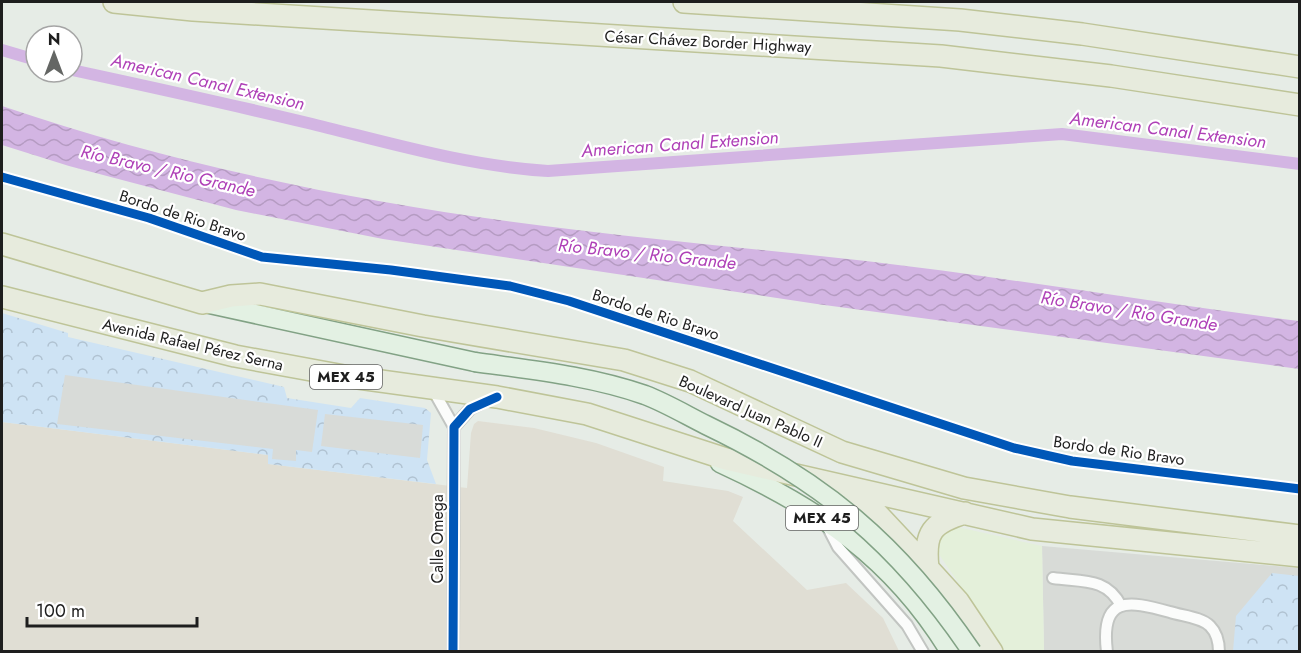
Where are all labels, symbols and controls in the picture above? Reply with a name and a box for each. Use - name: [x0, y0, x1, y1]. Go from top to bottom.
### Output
- north arrow: [24, 24, 84, 84]
- street label: César Chávez Border Highway: [604, 25, 813, 58]
- text: N: [48, 28, 60, 51]
- water label: American Canal Extension: [108, 47, 307, 117]
- water label: American Canal Extension: [1067, 105, 1268, 155]
- water label: American Canal Extension: [580, 124, 779, 164]
- water label: Río Bravo / Rio Grande: [78, 138, 258, 204]
- street label: Bordo de Rio Bravo: [116, 184, 250, 247]
- water label: Río Bravo / Rio Grande: [557, 232, 737, 276]
- street label: Bordo de Rio Bravo: [589, 283, 723, 346]
- water label: Río Bravo / Rio Grande: [1039, 284, 1219, 338]
- street label: Avenida Rafael Pérez Serna: [100, 312, 286, 377]
- road number: MEX 45: [310, 365, 382, 389]
- street label: Boulevard Juan Pablo II: [675, 369, 826, 454]
- street label: Bordo de Rio Bravo: [1052, 430, 1186, 471]
- street label: Calle Omega: [426, 494, 449, 584]
- road number: MEX 45: [786, 506, 858, 530]
- scale bar: [27, 590, 196, 628]
- text: 100 m: [36, 598, 85, 624]

